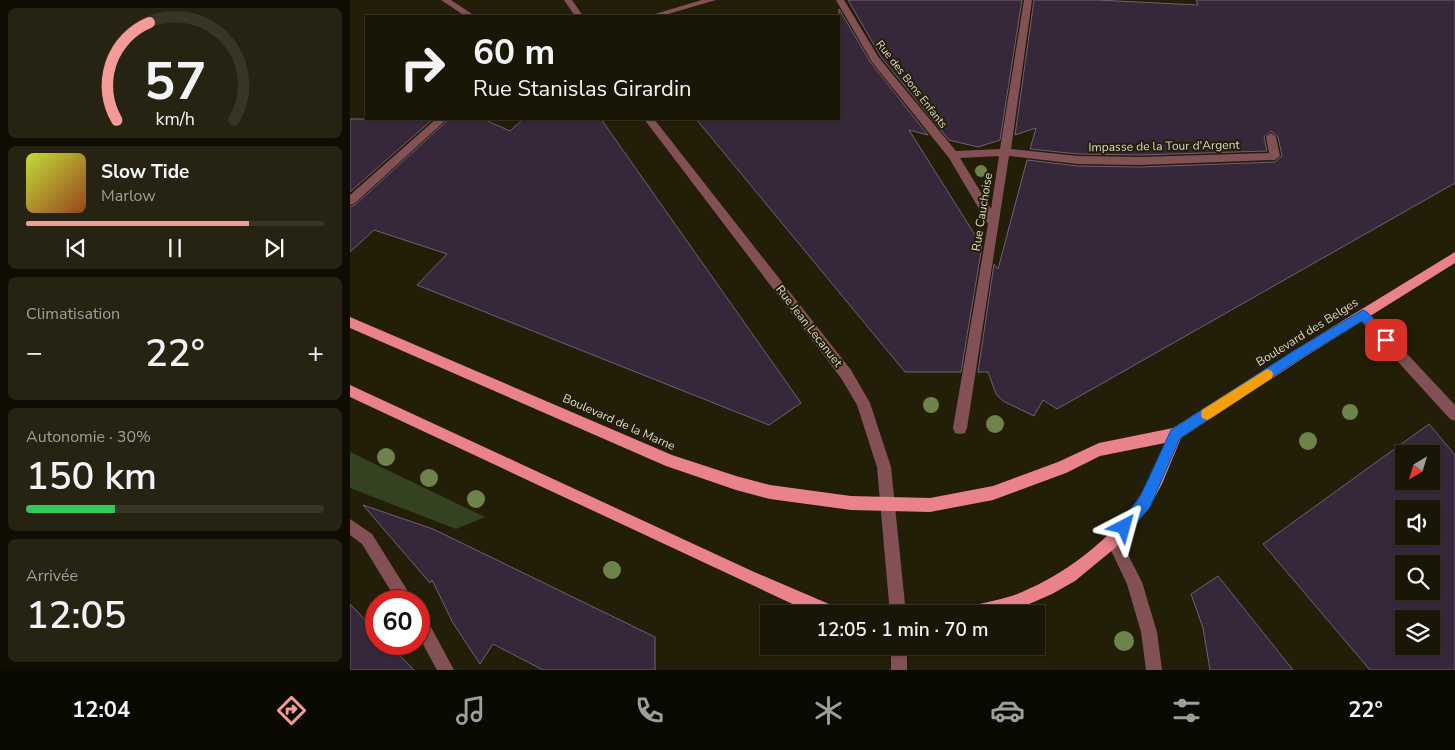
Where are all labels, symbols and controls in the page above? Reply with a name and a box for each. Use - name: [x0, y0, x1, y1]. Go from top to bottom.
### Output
- text: 60 m: [473, 29, 555, 76]
- icon: right: [390, 35, 455, 100]
- street label: Rue des Bons Enfants: [872, 37, 951, 131]
- text: 57: [144, 46, 206, 117]
- text: Rue Stanislas Girardin: [473, 74, 692, 104]
- text: km/h: [155, 107, 195, 131]
- street label: Impasse de la Tour d'Argent: [1088, 137, 1241, 155]
- text: Slow Tide: [101, 159, 189, 185]
- street label: Rue Cauchoise: [968, 172, 996, 252]
- text: Marlow: [101, 185, 156, 207]
- icon: previous: [62, 234, 90, 262]
- icon: pause: [161, 234, 189, 262]
- icon: next: [260, 234, 288, 262]
- street label: Rue Jean Lecanuet: [772, 282, 846, 371]
- street label: Boulevard des Belges: [1253, 294, 1361, 370]
- text: Climatisation: [26, 303, 120, 325]
- pin: [1365, 319, 1407, 361]
- icon: arrive: [1372, 326, 1400, 354]
- text: 22°: [145, 328, 205, 379]
- text: −: [26, 334, 43, 372]
- text: +: [307, 334, 324, 372]
- street label: Boulevard de la Marne: [560, 390, 678, 454]
- text: Autonomie · 30%: [26, 426, 151, 448]
- north arrow: [1395, 445, 1440, 490]
- map controls: [1395, 445, 1440, 655]
- text: 150 km: [26, 451, 157, 502]
- position arrow: [1097, 500, 1149, 552]
- button: sound: [1395, 500, 1440, 545]
- button: search: [1395, 555, 1440, 600]
- text: Arrivée: [26, 565, 78, 587]
- text: 12:05: [26, 590, 126, 641]
- speed limit sign: 60: [365, 590, 430, 655]
- button: layers: [1395, 610, 1440, 655]
- text: 12:05 · 1 min · 70 m: [817, 617, 988, 643]
- icon: directions: [274, 693, 309, 728]
- icon: music: [453, 693, 488, 728]
- icon: phone: [632, 693, 667, 728]
- icon: climate: [811, 693, 846, 728]
- icon: car: [990, 693, 1025, 728]
- icon: filters: [1169, 693, 1204, 728]
- text: 12:04: [72, 695, 130, 725]
- text: 22°: [1348, 695, 1383, 725]

